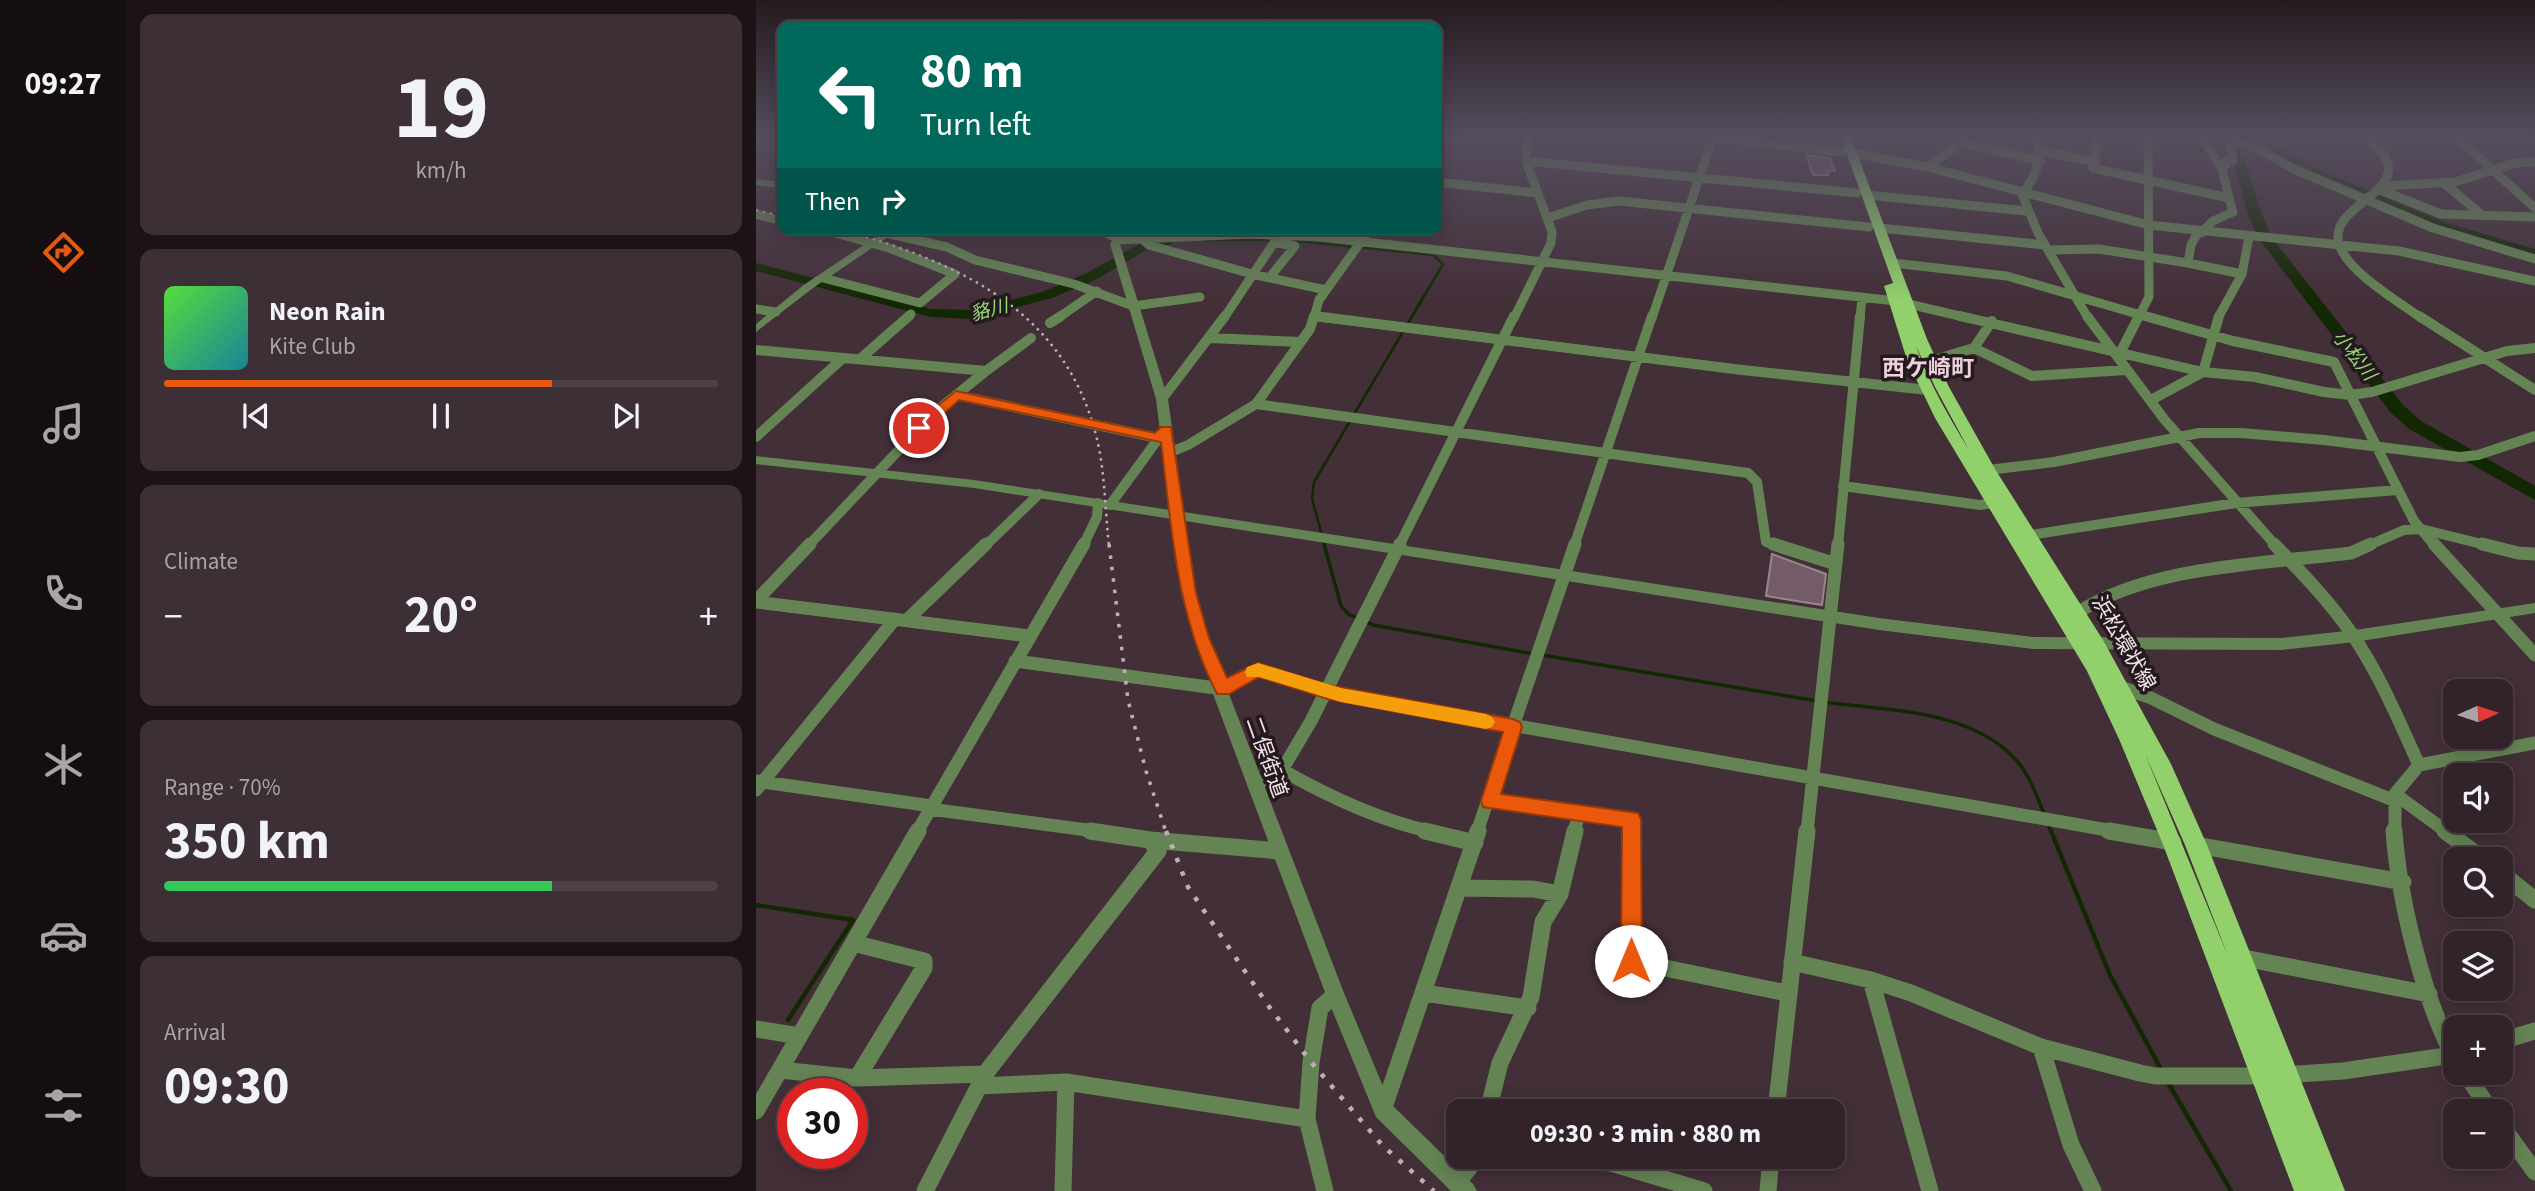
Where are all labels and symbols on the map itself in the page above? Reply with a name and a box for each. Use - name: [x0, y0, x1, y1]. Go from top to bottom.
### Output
- water label: 貉川: [968, 292, 1013, 328]
- water label: 小松川: [2326, 325, 2383, 388]
- district label: 西ケ崎町: [1882, 352, 1974, 385]
- pin: [889, 398, 949, 458]
- street label: 浜松環状線: [2085, 590, 2163, 696]
- north arrow: [2443, 679, 2513, 749]
- street label: 二俣街道: [1239, 712, 1295, 802]
- position arrow: [1594, 924, 1668, 998]
- speed limit sign: 30: [777, 1078, 868, 1169]

